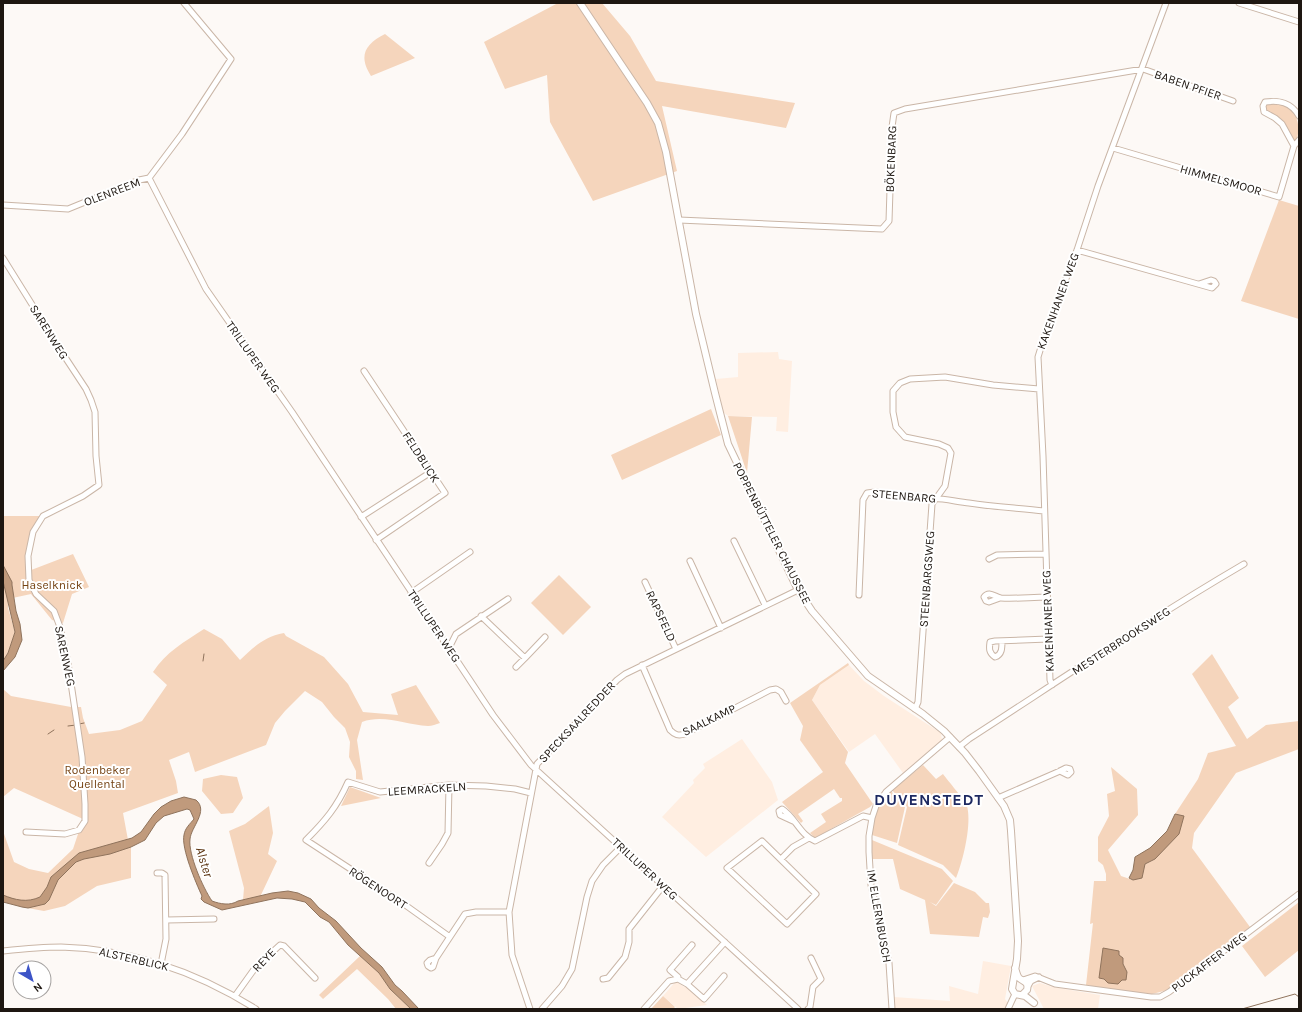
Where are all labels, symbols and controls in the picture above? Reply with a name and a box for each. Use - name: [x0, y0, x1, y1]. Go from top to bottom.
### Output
- street label: BABEN PFIER: [1153, 67, 1223, 103]
- street label: BÖKENBARG: [883, 125, 899, 193]
- street label: HIMMELSMOOR: [1179, 162, 1263, 198]
- street label: OLENREEM: [82, 175, 142, 209]
- street label: KAKENHANER WEG: [1034, 251, 1082, 351]
- street label: SARENWEG: [27, 302, 71, 362]
- street label: TRILLUPER WEG: [223, 318, 283, 396]
- street label: FELDBLICK: [399, 429, 443, 486]
- street label: POPPENBÜTTELER CHAUSSEE: [730, 460, 814, 606]
- street label: STEENBARG: [871, 486, 937, 506]
- street label: STEENBARGSWEG: [917, 530, 937, 628]
- street label: KAKENHANER WEG: [1039, 570, 1057, 672]
- park label: Haselknick: [22, 578, 83, 592]
- street label: TRILLUPER WEG: [405, 587, 463, 665]
- street label: RAPSFELD: [643, 588, 679, 644]
- street label: MESTERBROOKSWEG: [1069, 604, 1173, 678]
- street label: SARENWEG: [52, 624, 78, 688]
- street label: SPECKSAALREDDER: [536, 678, 618, 766]
- street label: SAALKAMP: [680, 701, 738, 739]
- park label: Rodenbeker Quellental: [65, 763, 130, 791]
- street label: LEEMRACKELN: [387, 779, 467, 799]
- district label: DUVENSTEDT: [874, 790, 984, 809]
- street label: TRILLUPER WEG: [609, 835, 681, 903]
- water label: Alster: [193, 845, 216, 880]
- street label: RÖGENOORT: [346, 864, 410, 912]
- street label: IM ELLERNBUSCH: [864, 868, 894, 964]
- street label: PUCKAFFER WEG: [1169, 929, 1249, 995]
- street label: ALSTERBLICK: [98, 944, 171, 974]
- street label: REYE: [249, 945, 279, 975]
- north arrow: [12, 960, 52, 1000]
- text: N: [31, 980, 45, 995]

